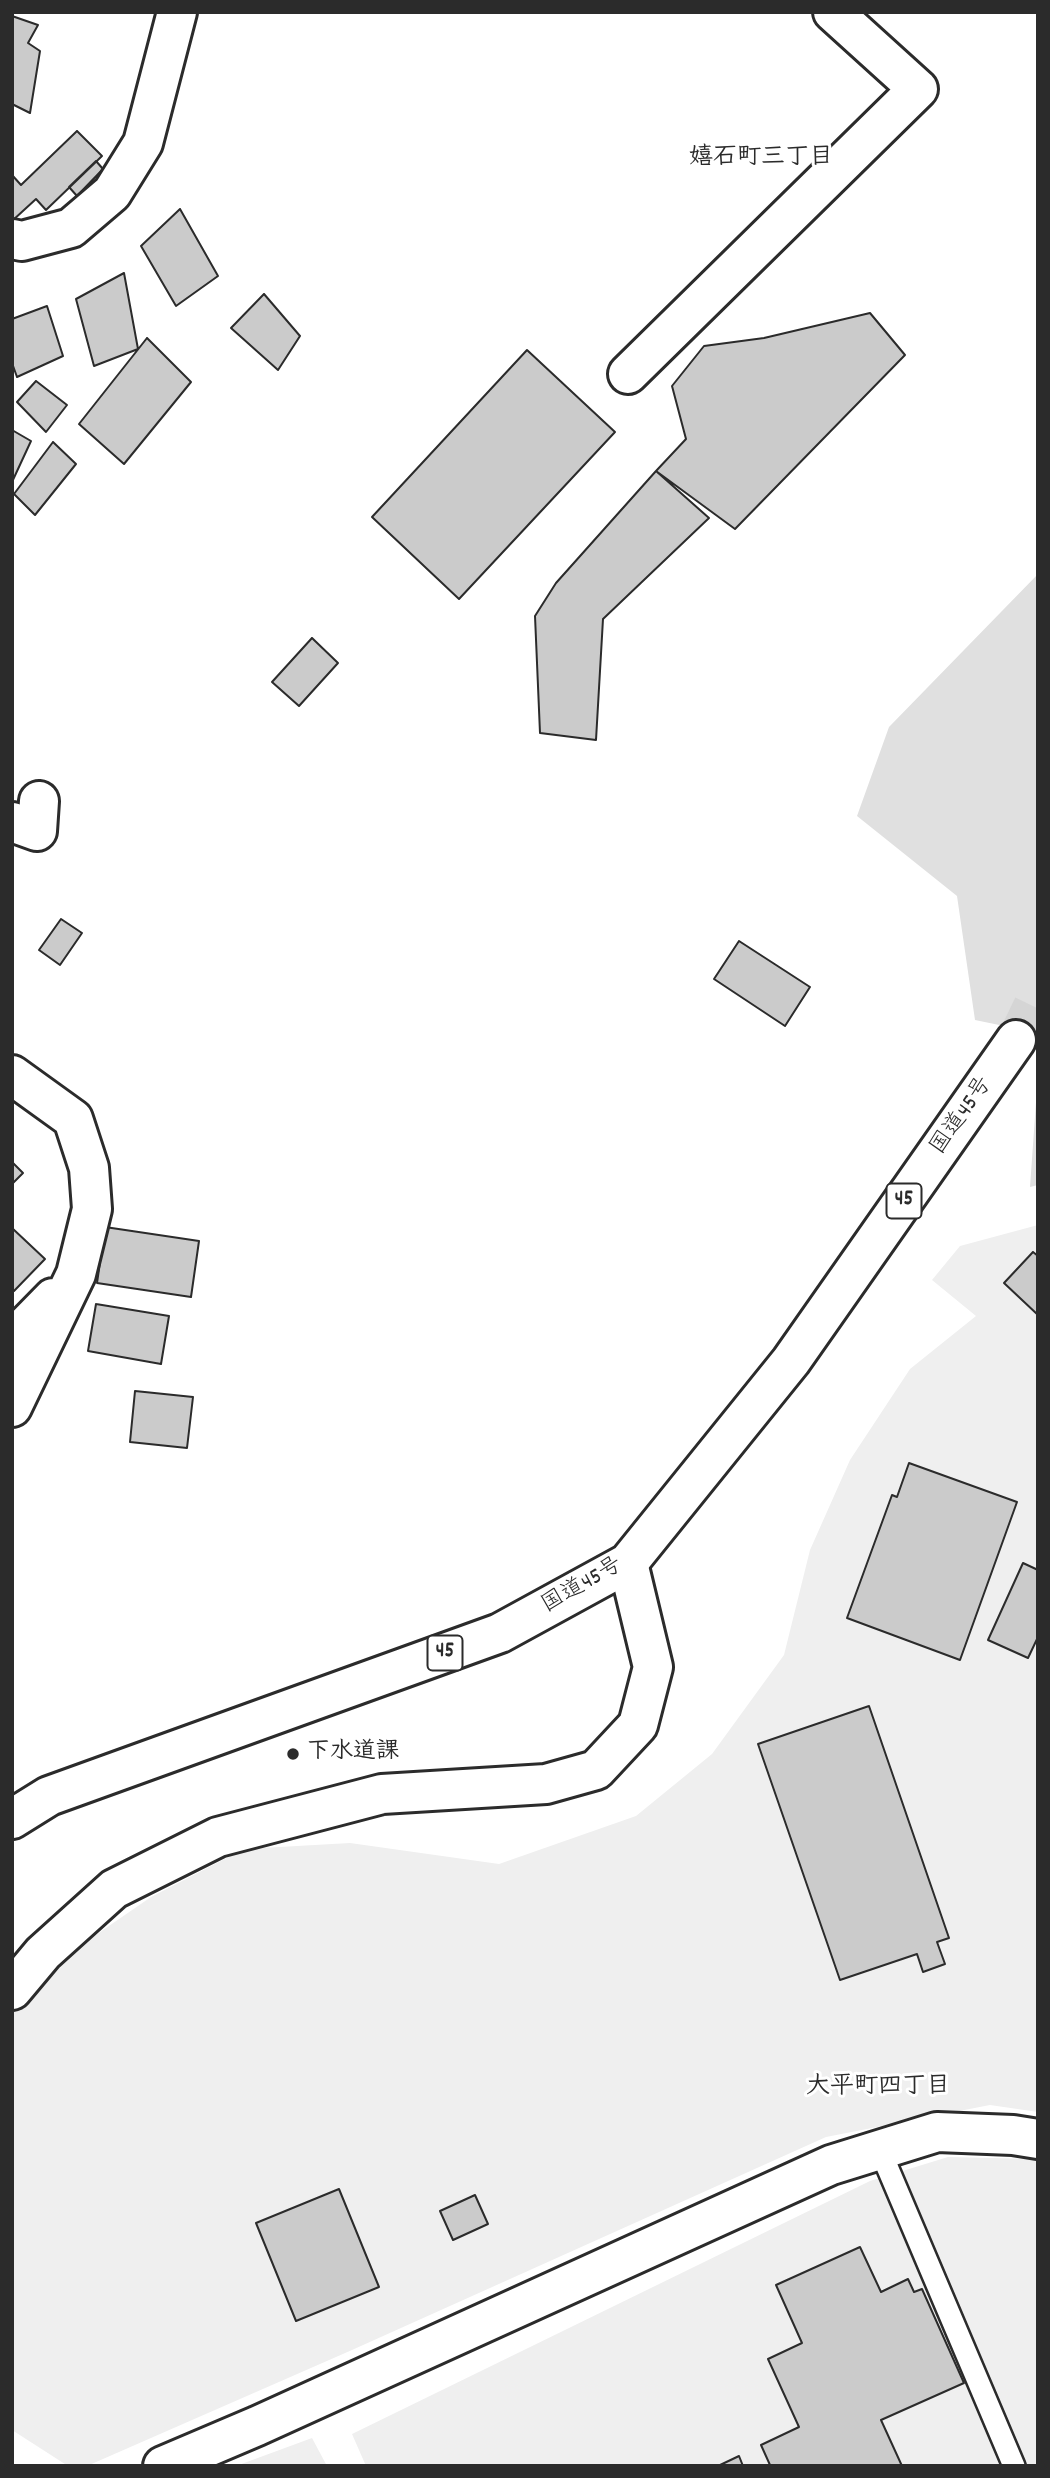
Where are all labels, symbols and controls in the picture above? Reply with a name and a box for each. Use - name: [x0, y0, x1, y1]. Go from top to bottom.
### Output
- district label: 嬉石町三丁目: [689, 146, 833, 174]
- street label: 国道45号: [926, 1073, 1000, 1161]
- road number: 45: [886, 1184, 922, 1218]
- street label: 国道45号: [537, 1553, 629, 1621]
- road number: 45: [428, 1636, 462, 1670]
- place label: 下水道課: [307, 1740, 399, 1768]
- marker: 下水道課: [285, 1746, 301, 1762]
- district label: 大平町四丁目: [806, 2075, 950, 2103]

